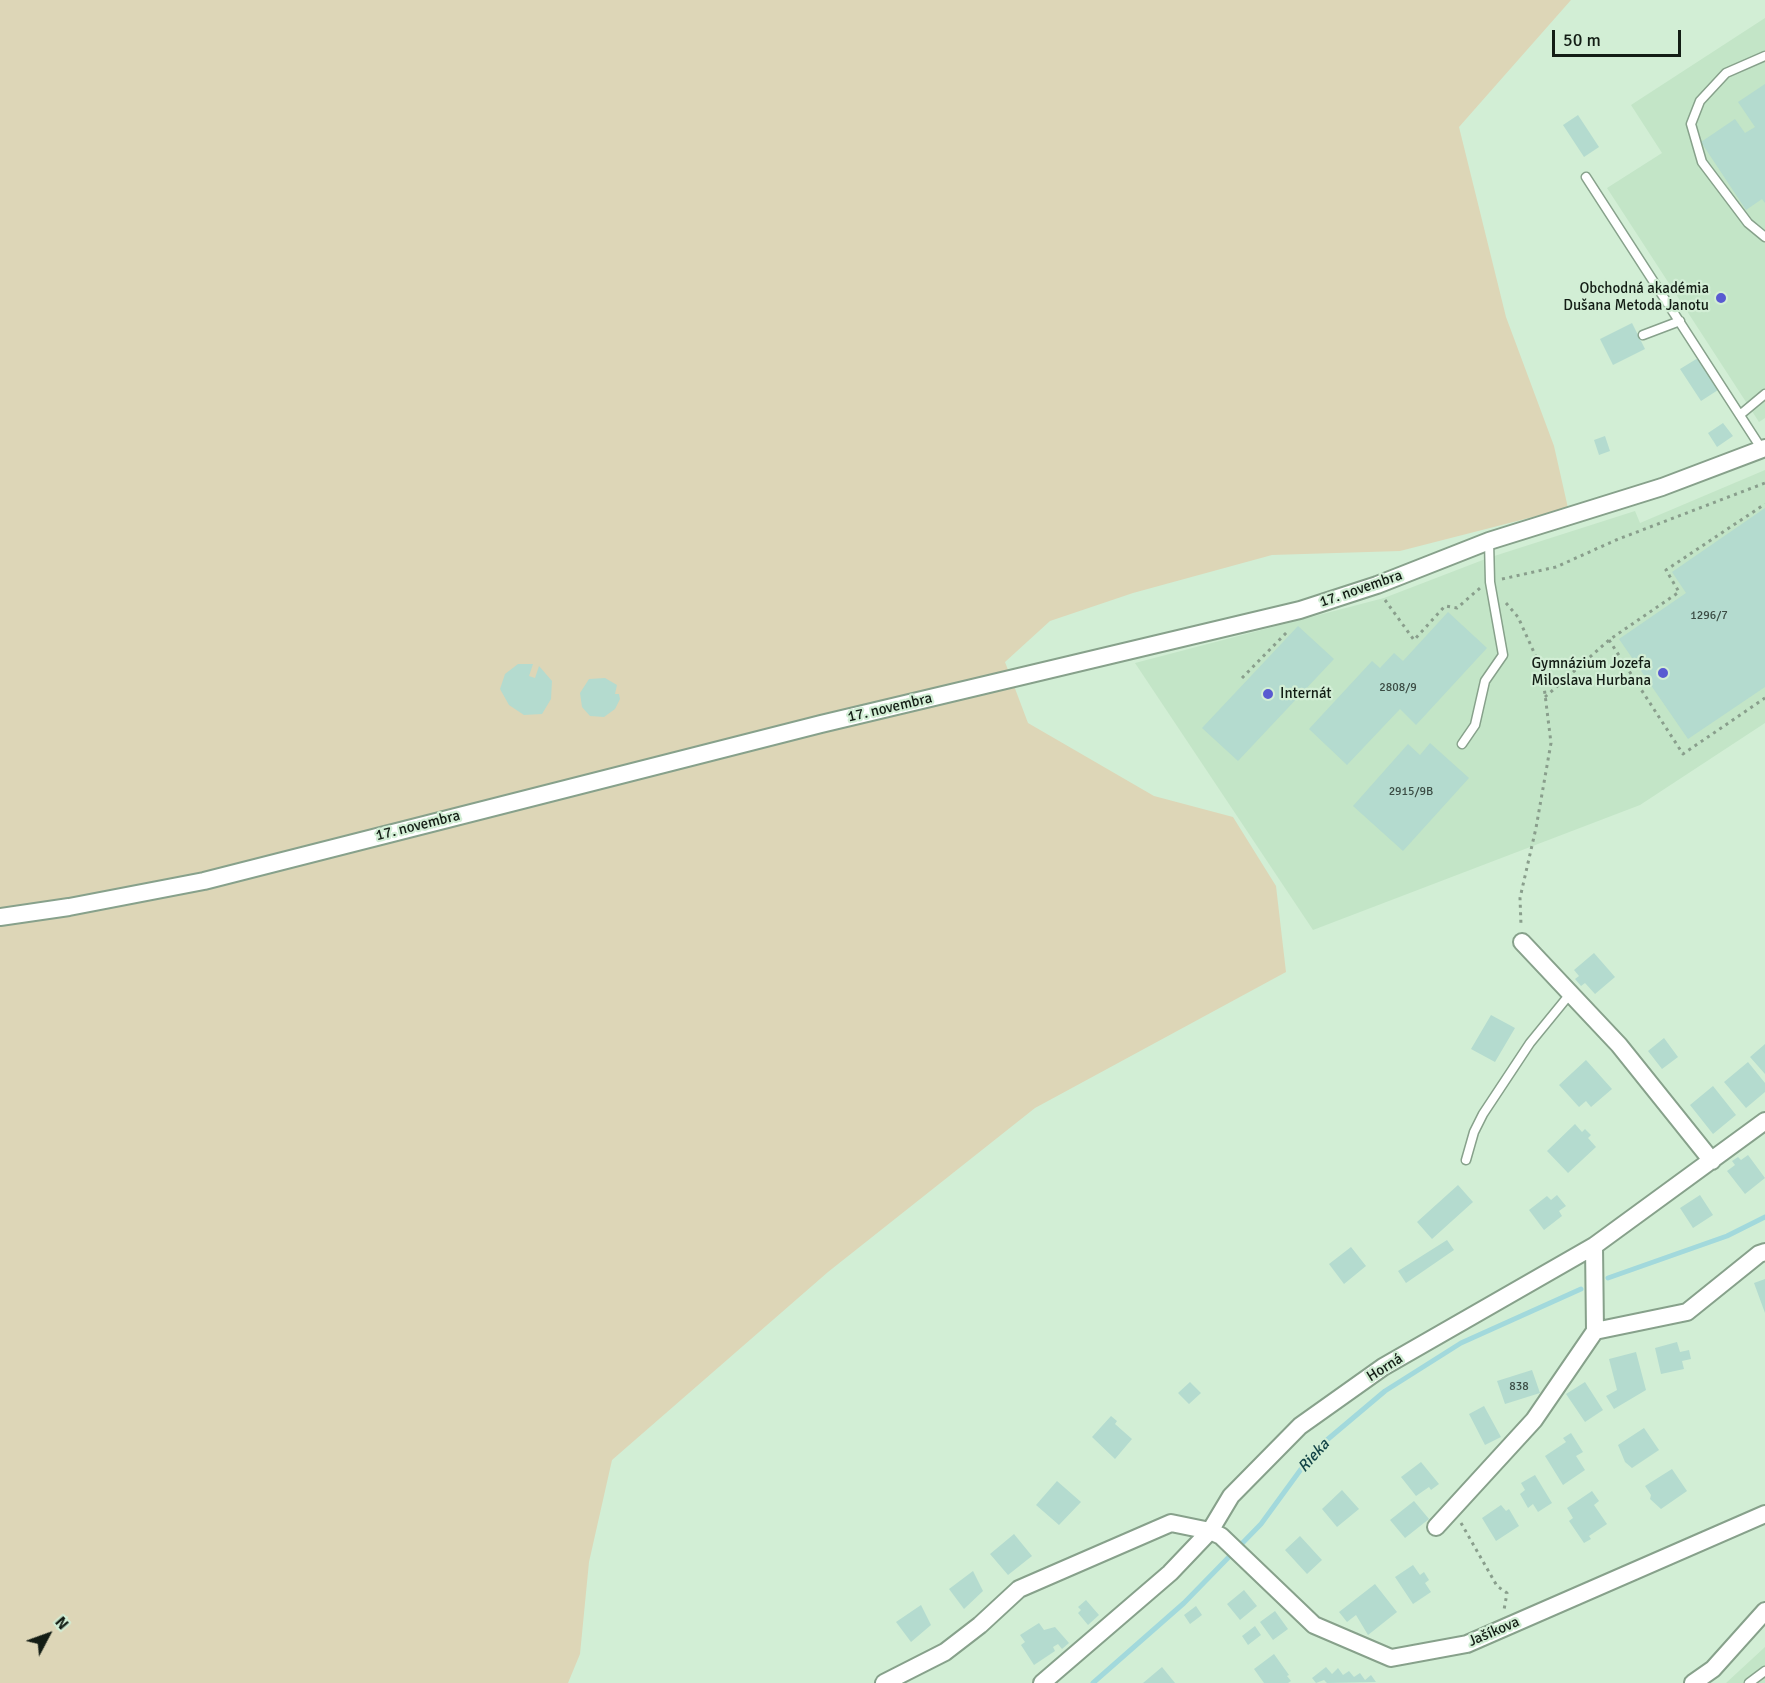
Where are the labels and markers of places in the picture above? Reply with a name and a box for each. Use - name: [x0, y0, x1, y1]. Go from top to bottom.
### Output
- place label: Obchodná akadémia Dušana Metoda Janotu: [1563, 280, 1709, 315]
- marker: Obchodná akadémia Dušana Metoda Janotu: [1714, 291, 1728, 305]
- place label: Gymnázium Jozefa Miloslava Hurbana: [1532, 655, 1651, 690]
- marker: Gymnázium Jozefa Miloslava Hurbana: [1656, 666, 1670, 680]
- place label: Internát: [1280, 685, 1332, 703]
- marker: Internát: [1261, 687, 1275, 701]

